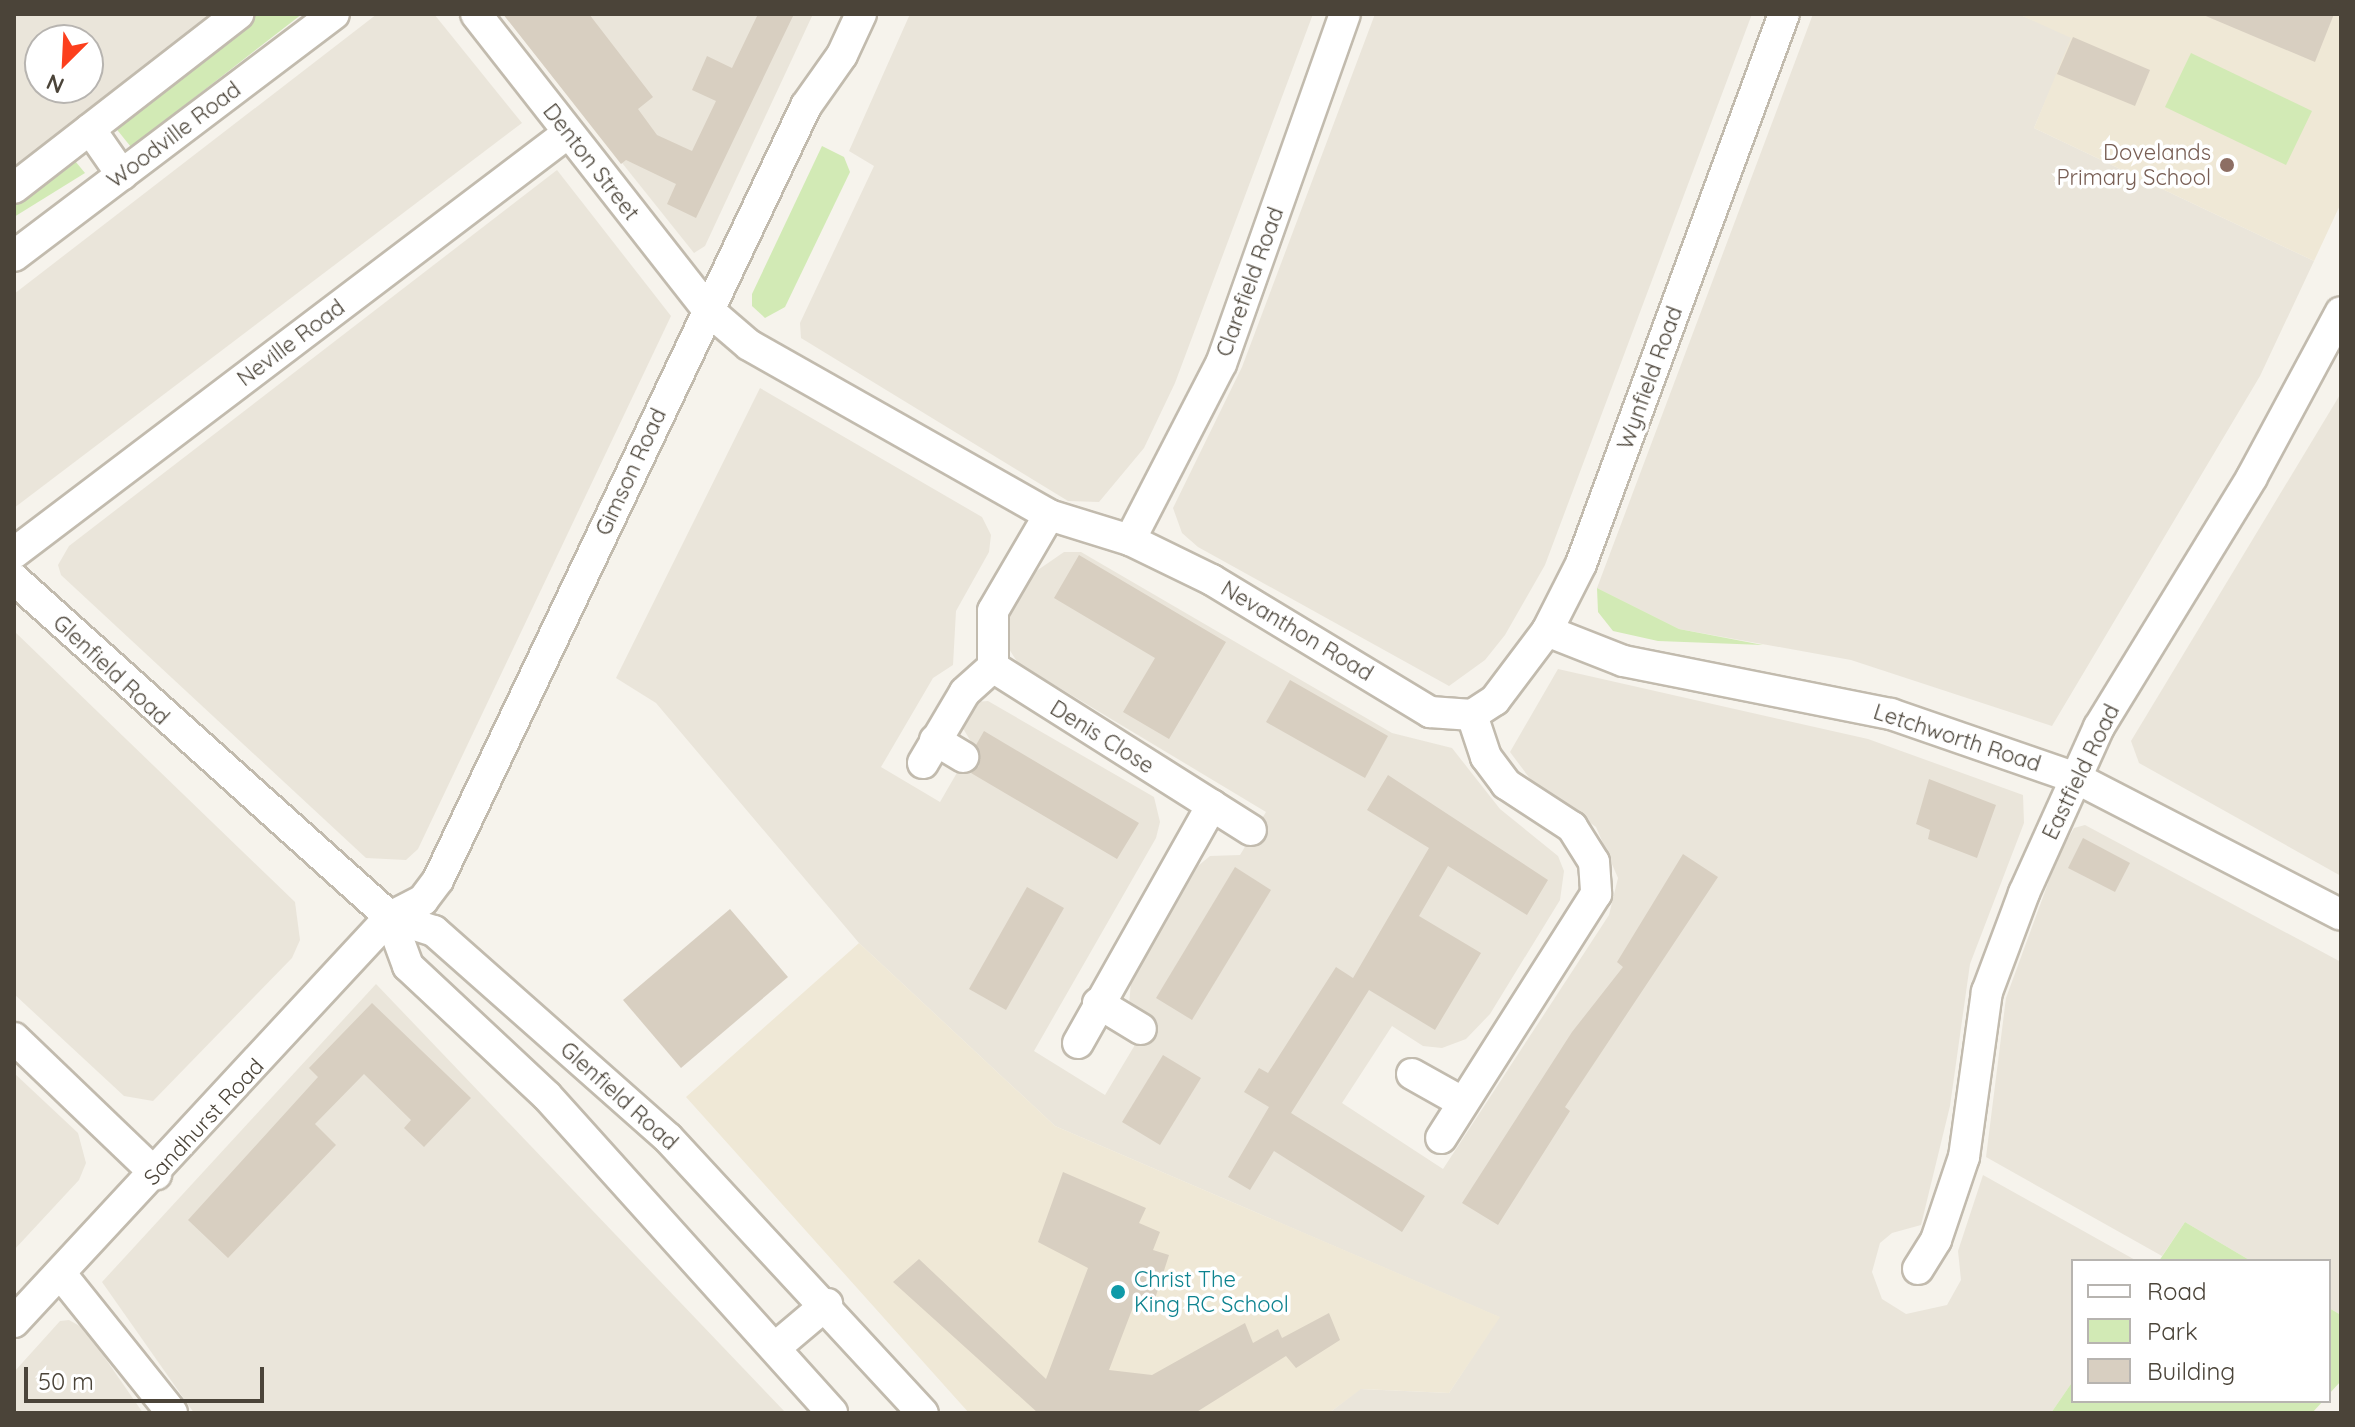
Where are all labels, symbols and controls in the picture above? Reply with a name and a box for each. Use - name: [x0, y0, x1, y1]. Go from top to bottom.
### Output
- north arrow: [24, 24, 104, 104]
- text: N: [42, 68, 68, 100]
- street label: Woodville Road: [102, 76, 246, 194]
- street label: Denton Street: [537, 98, 645, 226]
- place label: Dovelands Primary School: [2056, 139, 2211, 190]
- marker: Dovelands Primary School: [2218, 156, 2236, 174]
- street label: Clarefield Road: [1211, 204, 1289, 360]
- street label: Neville Road: [232, 294, 350, 392]
- street label: Wynfield Road: [1612, 303, 1688, 453]
- street label: Gimson Road: [590, 404, 672, 540]
- street label: Nevanthon Road: [1216, 575, 1378, 687]
- street label: Glenfield Road: [47, 610, 175, 730]
- street label: Denis Close: [1045, 695, 1159, 779]
- street label: Letchworth Road: [1870, 699, 2044, 777]
- street label: Eastfield Road: [2037, 700, 2125, 844]
- street label: Glenfield Road: [555, 1036, 683, 1156]
- street label: Sandhurst Road: [139, 1053, 269, 1191]
- legend: [2071, 1259, 2331, 1403]
- place label: Christ The King RC School: [1134, 1266, 1289, 1318]
- text: Road: [2147, 1276, 2207, 1306]
- marker: Christ The King RC School: [1109, 1283, 1127, 1301]
- text: Park: [2147, 1316, 2198, 1346]
- scale bar: [28, 1351, 268, 1401]
- text: Building: [2147, 1356, 2235, 1386]
- text: 50 m: [38, 1366, 94, 1396]

